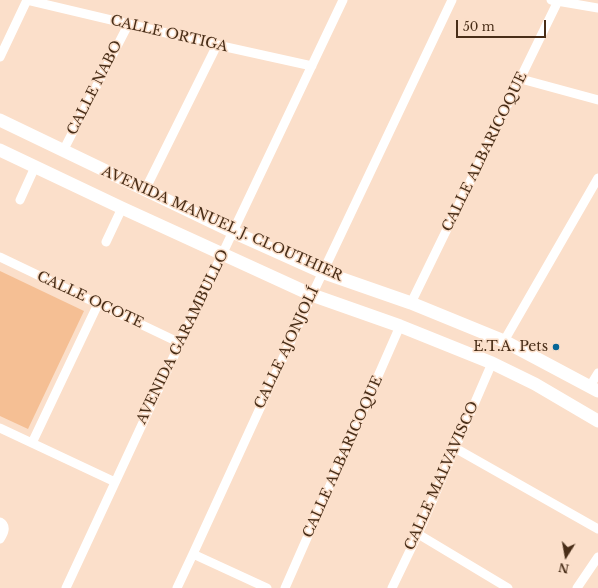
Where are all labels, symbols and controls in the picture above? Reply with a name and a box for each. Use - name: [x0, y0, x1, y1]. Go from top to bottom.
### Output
- street label: CALLE ORTIGA: [109, 12, 229, 56]
- scale bar: [458, 12, 548, 38]
- text: 50 m: [463, 19, 495, 34]
- street label: CALLE NABO: [64, 38, 126, 138]
- street label: CALLE ALBARICOQUE: [439, 69, 531, 235]
- street label: AVENIDA MANUEL J. CLOUTHIER: [99, 163, 345, 285]
- street label: AVENIDA GARAMBULLO: [133, 247, 233, 427]
- street label: CALLE OCOTE: [34, 268, 146, 332]
- street label: CALLE AJONJOLÍ: [251, 284, 323, 412]
- place label: E.T.A. Pets: [473, 339, 548, 355]
- marker: E.T.A. Pets: [551, 342, 561, 352]
- street label: CALLE ALBARICOQUE: [300, 373, 386, 541]
- street label: CALLE MALVAVISCO: [401, 399, 483, 553]
- north arrow: [546, 536, 586, 576]
- text: N: [557, 560, 570, 576]

